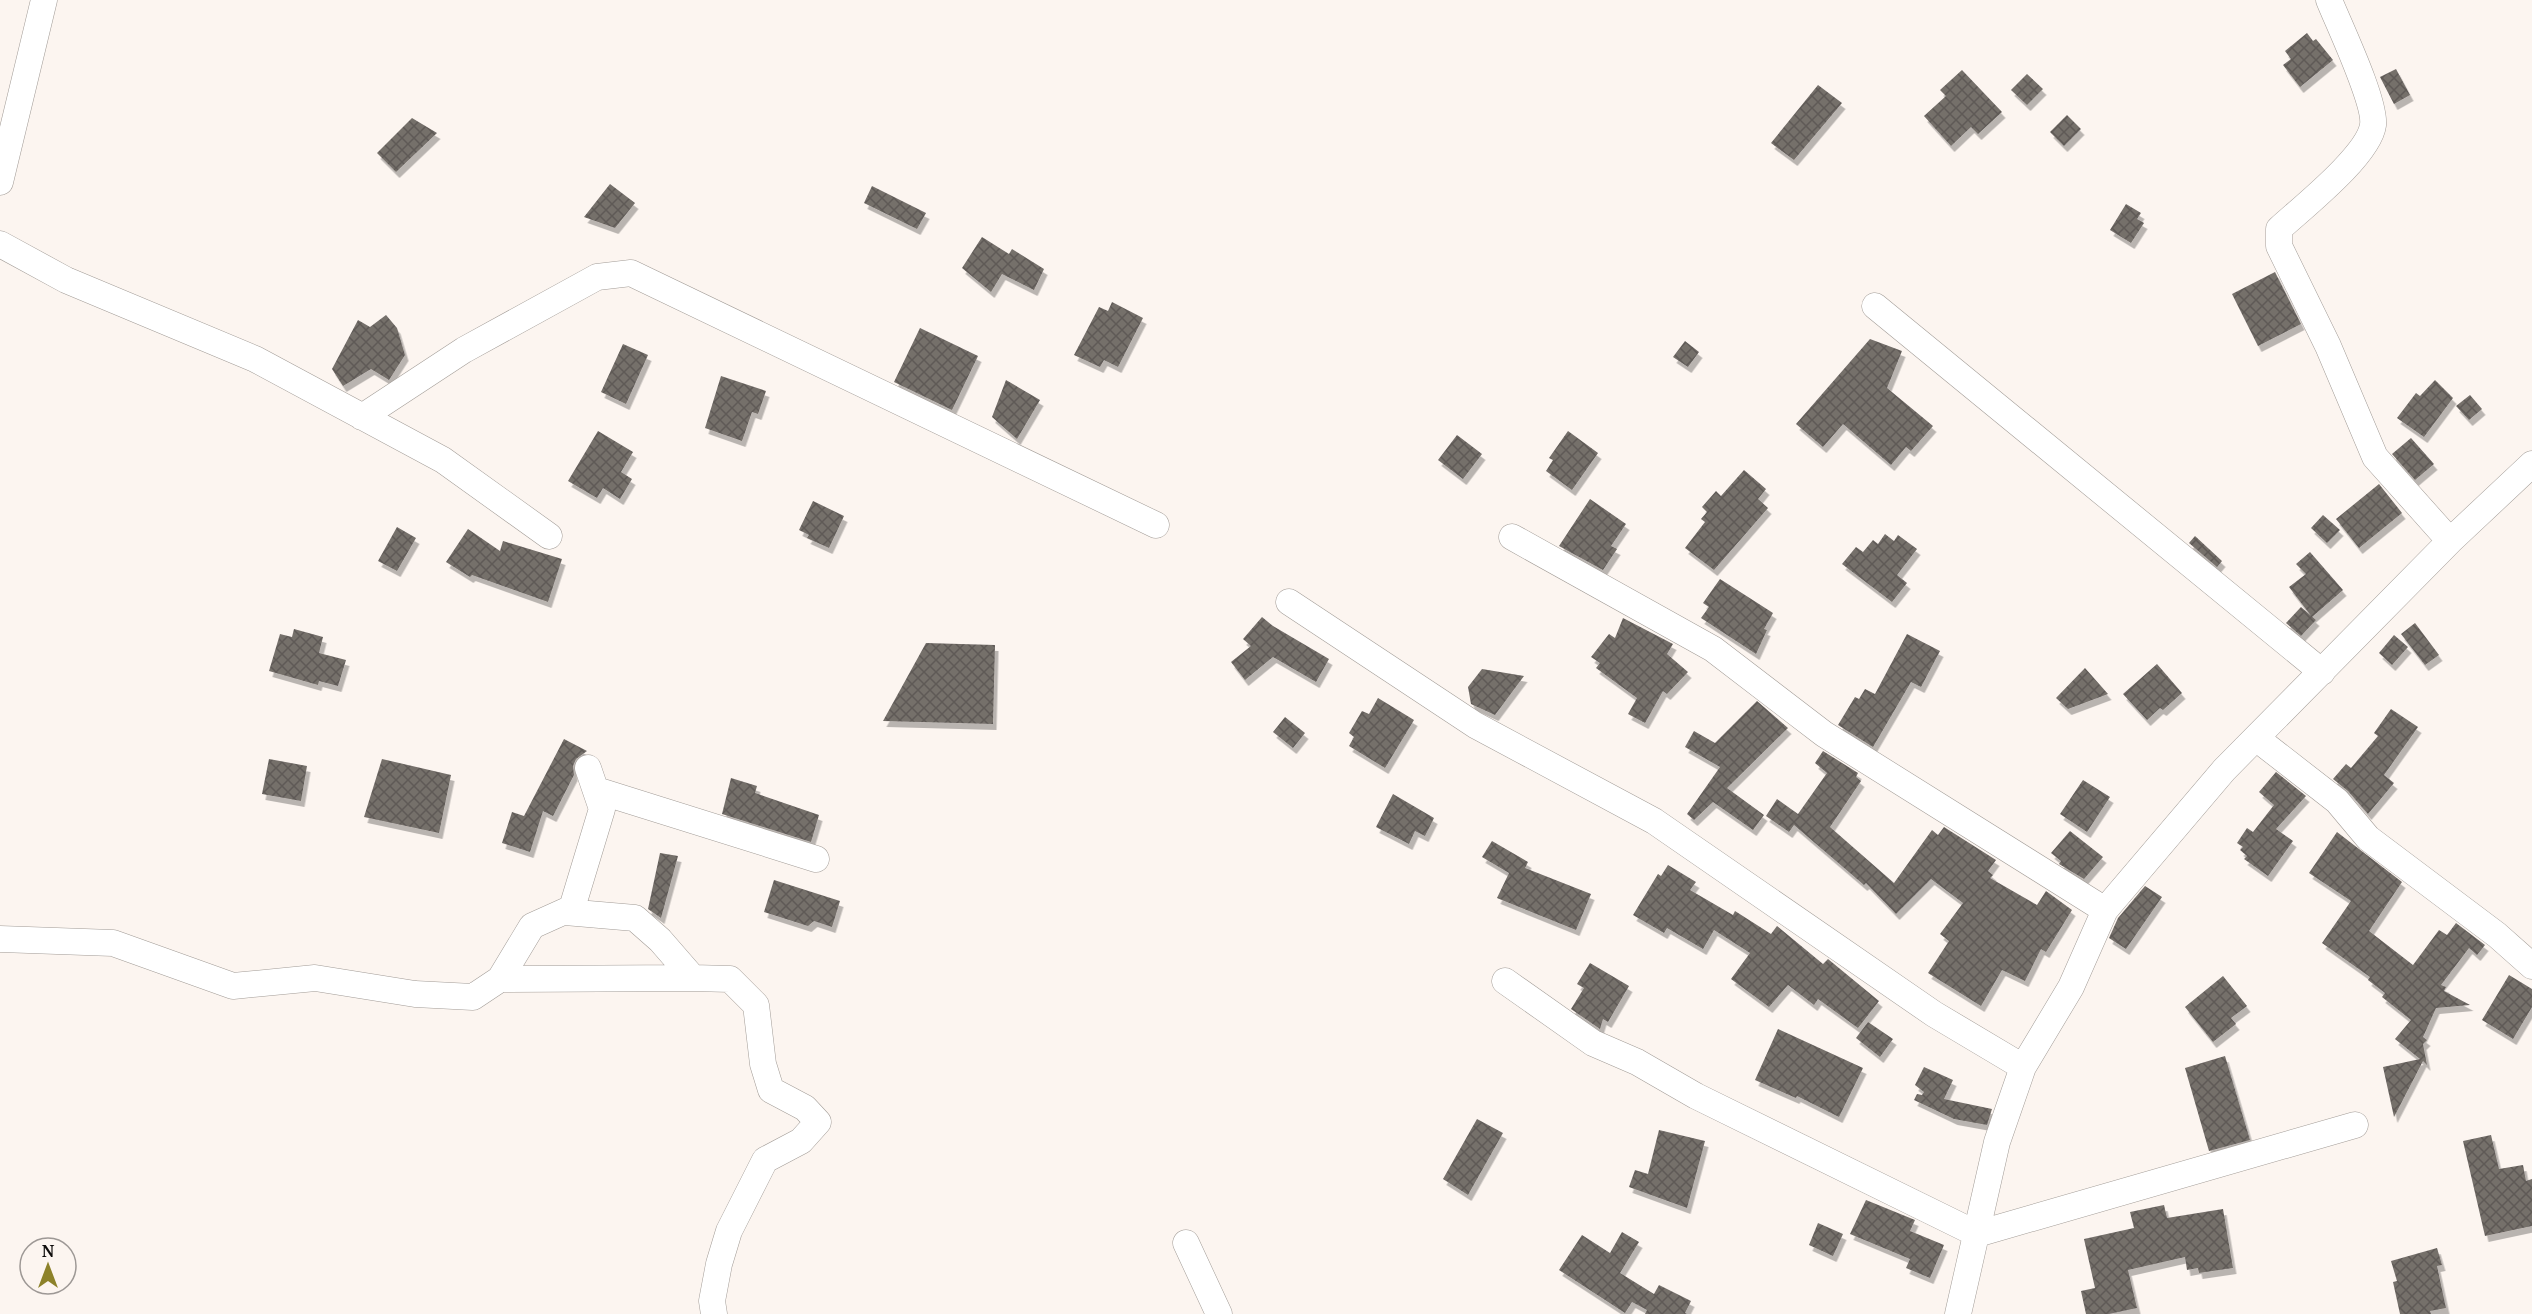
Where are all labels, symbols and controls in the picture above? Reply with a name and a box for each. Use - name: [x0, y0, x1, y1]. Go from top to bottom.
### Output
- north arrow: [18, 1236, 78, 1296]
- text: N: [42, 1240, 55, 1262]

